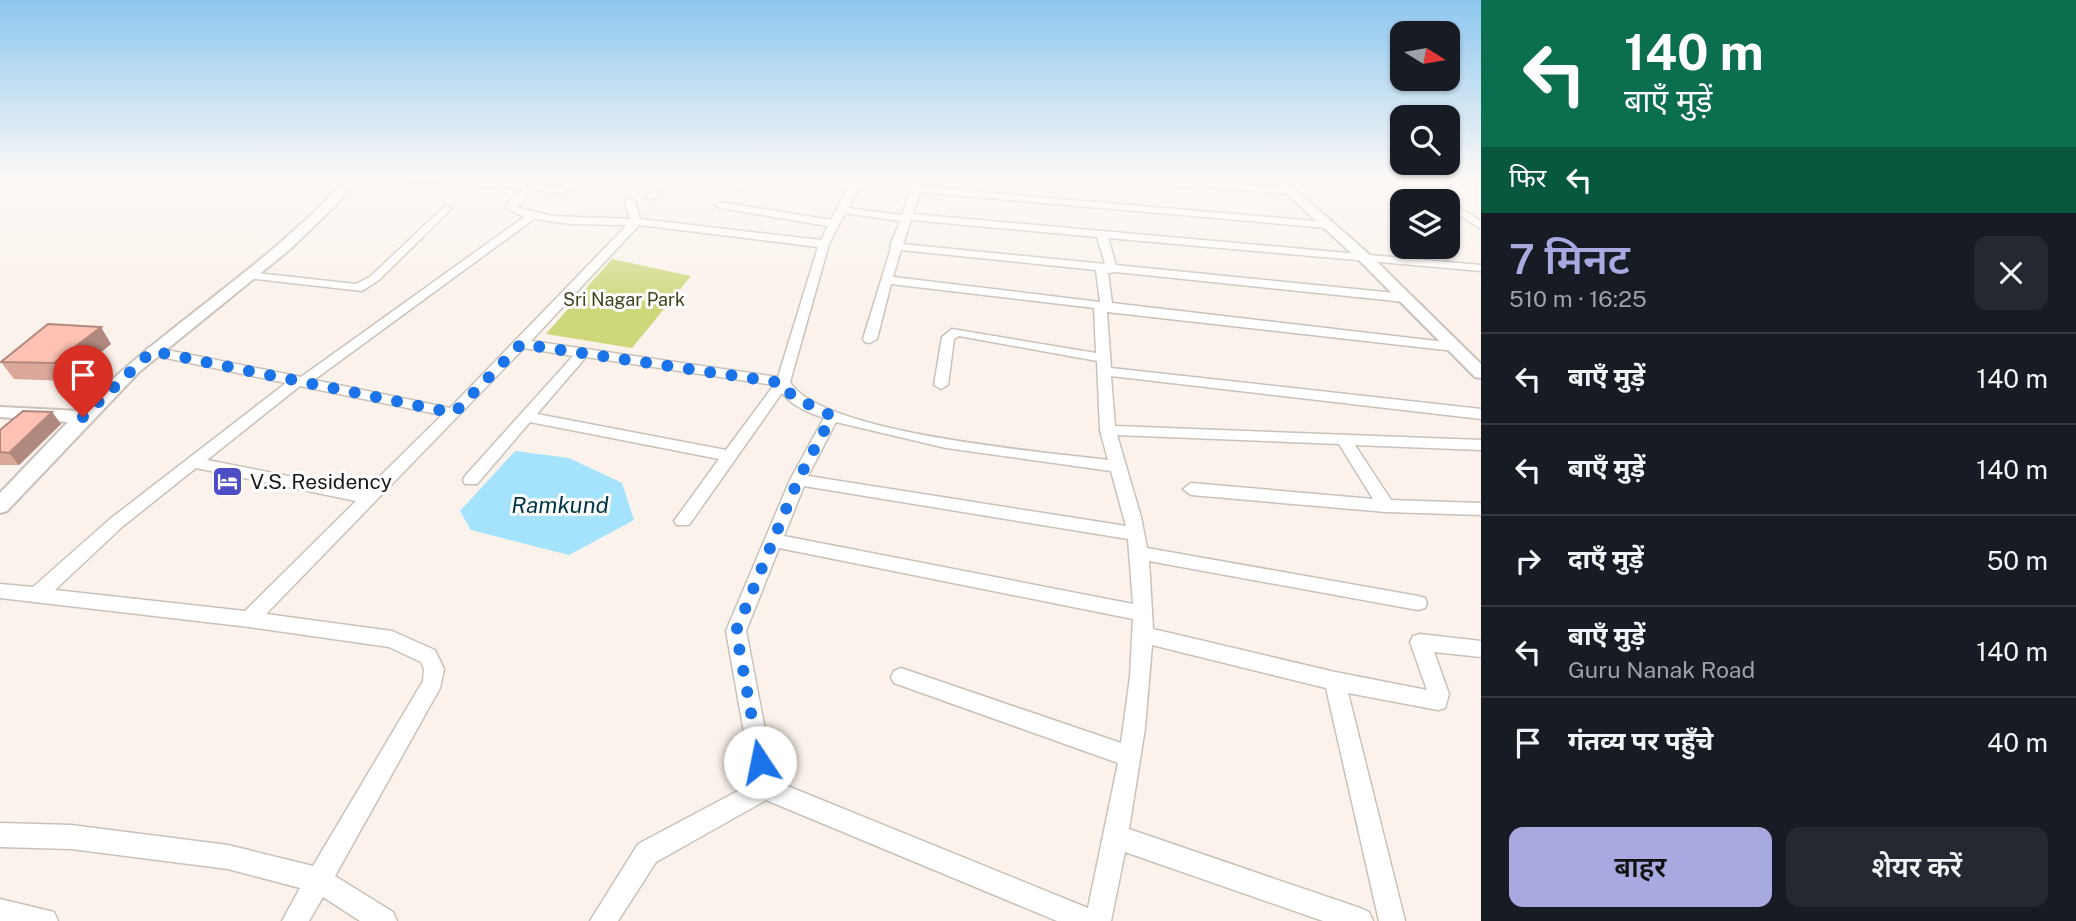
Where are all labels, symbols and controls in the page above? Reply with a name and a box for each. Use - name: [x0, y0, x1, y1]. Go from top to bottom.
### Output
- north arrow: [1390, 21, 1460, 91]
- map controls: [1390, 21, 1460, 259]
- text: 140 m: [1624, 23, 1764, 81]
- icon: left: [1509, 28, 1600, 119]
- text: बाएँ मुड़ें: [1624, 82, 1712, 119]
- button: search: [1390, 105, 1460, 175]
- icon: left: [1560, 161, 1598, 199]
- text: फिर: [1509, 162, 1546, 193]
- button: layers: [1390, 189, 1460, 259]
- text: 7 मिनट: [1509, 234, 1630, 283]
- button: close: [1974, 236, 2048, 310]
- text: 510 m · 16:25: [1509, 285, 1647, 312]
- park label: Sri Nagar Park: [563, 289, 685, 310]
- pin: [53, 345, 113, 417]
- icon: arrive: [64, 356, 102, 394]
- icon: left: [1509, 360, 1547, 398]
- text: बाएँ मुड़ें: [1568, 361, 1645, 392]
- text: 140 m: [1976, 363, 2048, 394]
- icon: left: [1509, 451, 1547, 489]
- text: बाएँ मुड़ें: [1568, 452, 1645, 483]
- text: 140 m: [1976, 454, 2048, 485]
- hotel icon: V.S. Residency: [210, 465, 244, 499]
- place label: V.S. Residency: [250, 469, 392, 494]
- water label: Ramkund: [511, 491, 609, 518]
- icon: right: [1509, 542, 1547, 580]
- text: दाएँ मुड़ें: [1568, 543, 1644, 574]
- text: 50 m: [1987, 545, 2048, 576]
- text: बाएँ मुड़ें: [1568, 620, 1645, 651]
- icon: left: [1509, 633, 1547, 671]
- text: 140 m: [1976, 636, 2048, 667]
- text: Guru Nanak Road: [1568, 656, 1755, 683]
- icon: arrive: [1509, 724, 1547, 762]
- position arrow: [723, 725, 797, 799]
- text: गंतव्य पर पहुँचे: [1568, 725, 1713, 756]
- text: 40 m: [1987, 727, 2048, 758]
- button: बाहर: [1509, 827, 1772, 907]
- button: शेयर करें: [1786, 827, 2048, 907]

